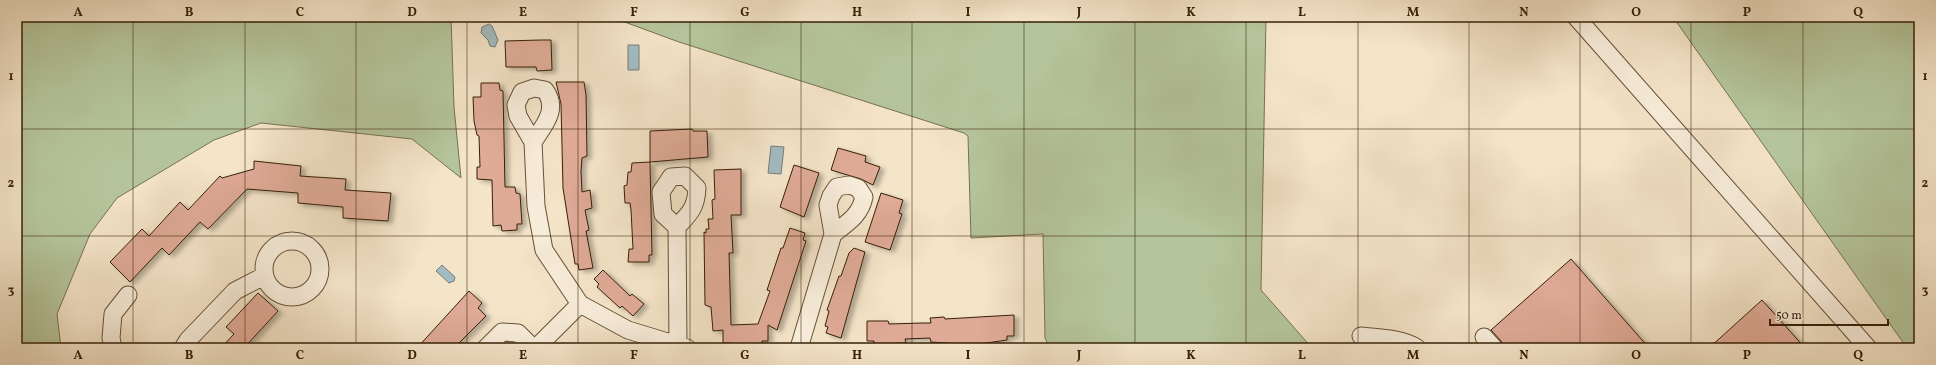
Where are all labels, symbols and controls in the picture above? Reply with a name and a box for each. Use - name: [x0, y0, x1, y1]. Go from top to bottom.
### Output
- text: A: [73, 4, 83, 22]
- text: B: [185, 4, 194, 22]
- text: C: [296, 4, 304, 22]
- text: D: [407, 4, 417, 22]
- text: E: [519, 4, 527, 22]
- text: F: [630, 4, 638, 22]
- text: G: [740, 4, 750, 22]
- text: H: [852, 4, 862, 22]
- text: I: [966, 4, 971, 22]
- text: J: [1076, 4, 1082, 22]
- text: K: [1186, 4, 1196, 22]
- text: L: [1298, 4, 1306, 22]
- text: M: [1407, 4, 1420, 22]
- text: N: [1519, 4, 1529, 22]
- text: O: [1631, 4, 1641, 22]
- text: P: [1743, 4, 1751, 22]
- text: Q: [1853, 4, 1864, 22]
- text: 1: [8, 68, 14, 86]
- text: 1: [1922, 68, 1928, 86]
- text: 2: [8, 175, 15, 193]
- text: 2: [1922, 175, 1929, 193]
- text: 3: [8, 282, 15, 300]
- text: 3: [1922, 282, 1929, 300]
- scale bar: [1770, 301, 1888, 327]
- text: 50 m: [1776, 308, 1802, 324]
- text: A: [73, 347, 83, 365]
- text: B: [185, 347, 194, 365]
- text: C: [296, 347, 304, 365]
- text: D: [407, 347, 417, 365]
- text: E: [519, 347, 527, 365]
- text: F: [630, 347, 638, 365]
- text: G: [740, 347, 750, 365]
- text: H: [852, 347, 862, 365]
- text: I: [966, 347, 971, 365]
- text: J: [1076, 347, 1082, 365]
- text: K: [1186, 347, 1196, 365]
- text: L: [1298, 347, 1306, 365]
- text: M: [1407, 347, 1420, 365]
- text: N: [1519, 347, 1529, 365]
- text: O: [1631, 347, 1641, 365]
- text: P: [1743, 347, 1751, 365]
- text: Q: [1853, 347, 1864, 365]

